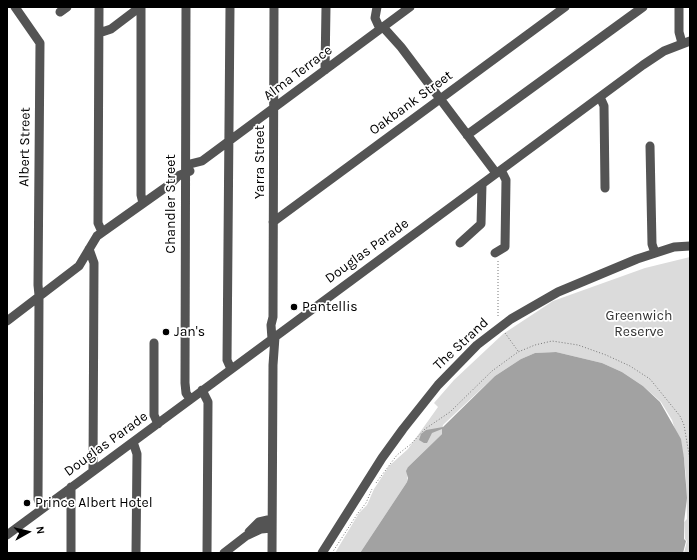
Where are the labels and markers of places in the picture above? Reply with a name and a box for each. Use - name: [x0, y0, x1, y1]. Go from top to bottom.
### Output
- place label: Pantellis: [302, 299, 358, 315]
- marker: Pantellis: [289, 302, 299, 312]
- place label: Jan's: [174, 324, 205, 340]
- marker: Jan's: [161, 327, 171, 337]
- place label: Prince Albert Hotel: [35, 495, 153, 511]
- marker: Prince Albert Hotel: [22, 498, 32, 508]

